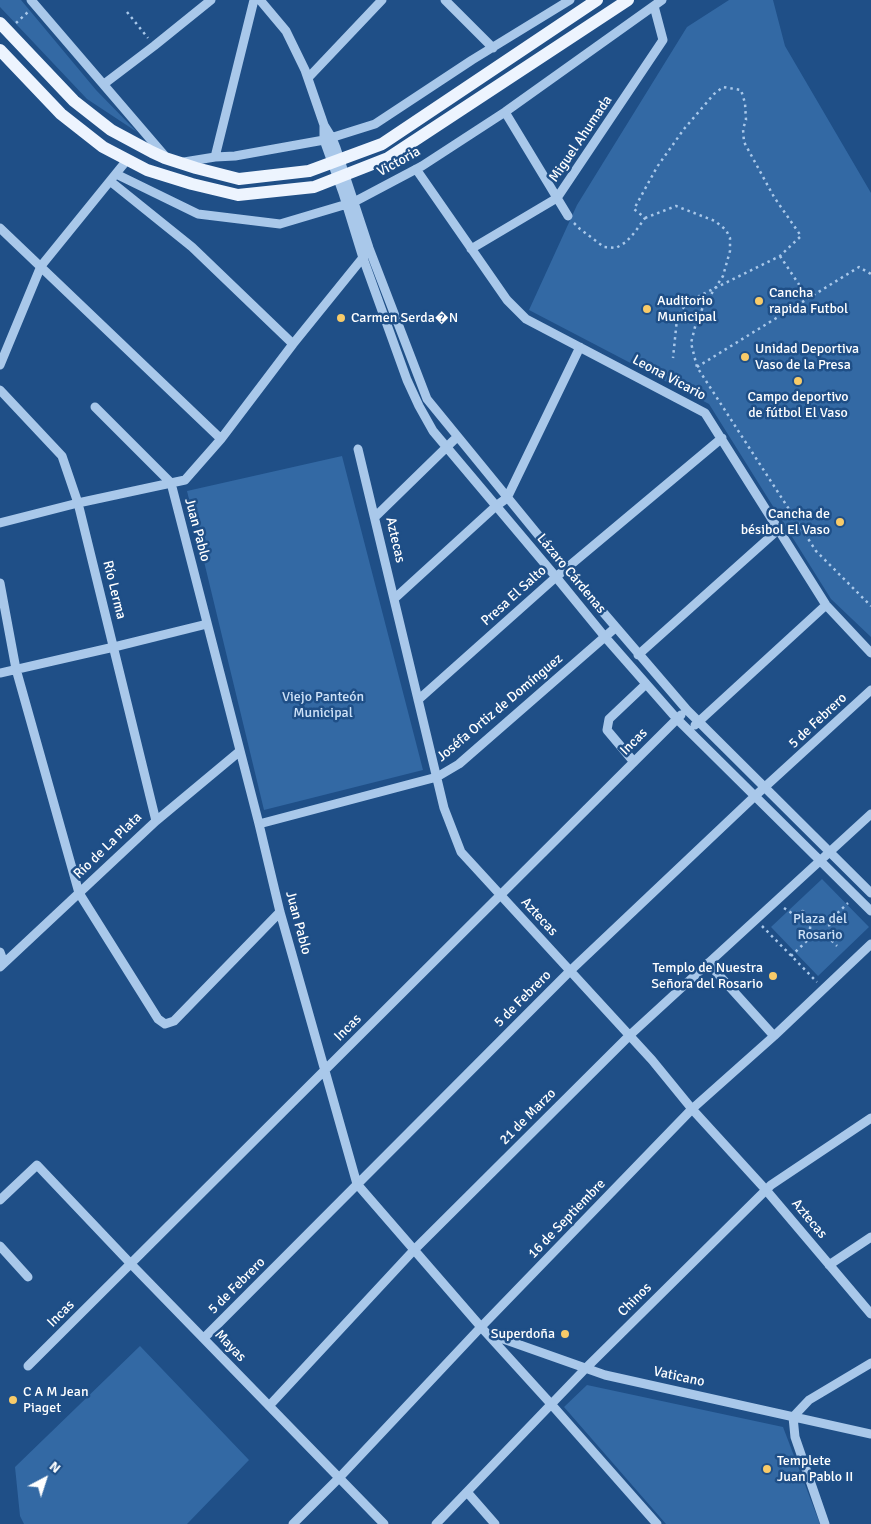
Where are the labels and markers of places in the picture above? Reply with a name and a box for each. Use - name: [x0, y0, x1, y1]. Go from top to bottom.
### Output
- place label: Cancha rapida Futbol: [769, 285, 848, 318]
- place label: Auditorio Municipal: [657, 293, 717, 326]
- marker: Cancha rapida Futbol: [753, 295, 765, 307]
- marker: Auditorio Municipal: [641, 303, 653, 315]
- place label: Carmen Serda�N: [351, 310, 458, 326]
- marker: Carmen Serda�N: [335, 312, 347, 324]
- place label: Unidad Deportiva Vaso de la Presa: [755, 341, 859, 374]
- marker: Unidad Deportiva Vaso de la Presa: [739, 351, 751, 363]
- marker: Campo deportivo de fútbol El Vaso: [792, 375, 804, 387]
- place label: Campo deportivo de fútbol El Vaso: [747, 389, 849, 422]
- place label: Cancha de bésibol El Vaso: [741, 506, 830, 538]
- marker: Cancha de bésibol El Vaso: [834, 516, 846, 528]
- place label: Templo de Nuestra Señora del Rosario: [651, 960, 763, 992]
- marker: Templo de Nuestra Señora del Rosario: [767, 970, 779, 982]
- place label: Superdoña: [491, 1326, 555, 1342]
- marker: Superdoña: [559, 1328, 571, 1340]
- place label: C A M Jean Piaget: [23, 1384, 89, 1416]
- marker: C A M Jean Piaget: [7, 1394, 19, 1406]
- place label: Templete Juan Pablo II: [777, 1453, 853, 1485]
- marker: Templete Juan Pablo II: [761, 1463, 773, 1475]

